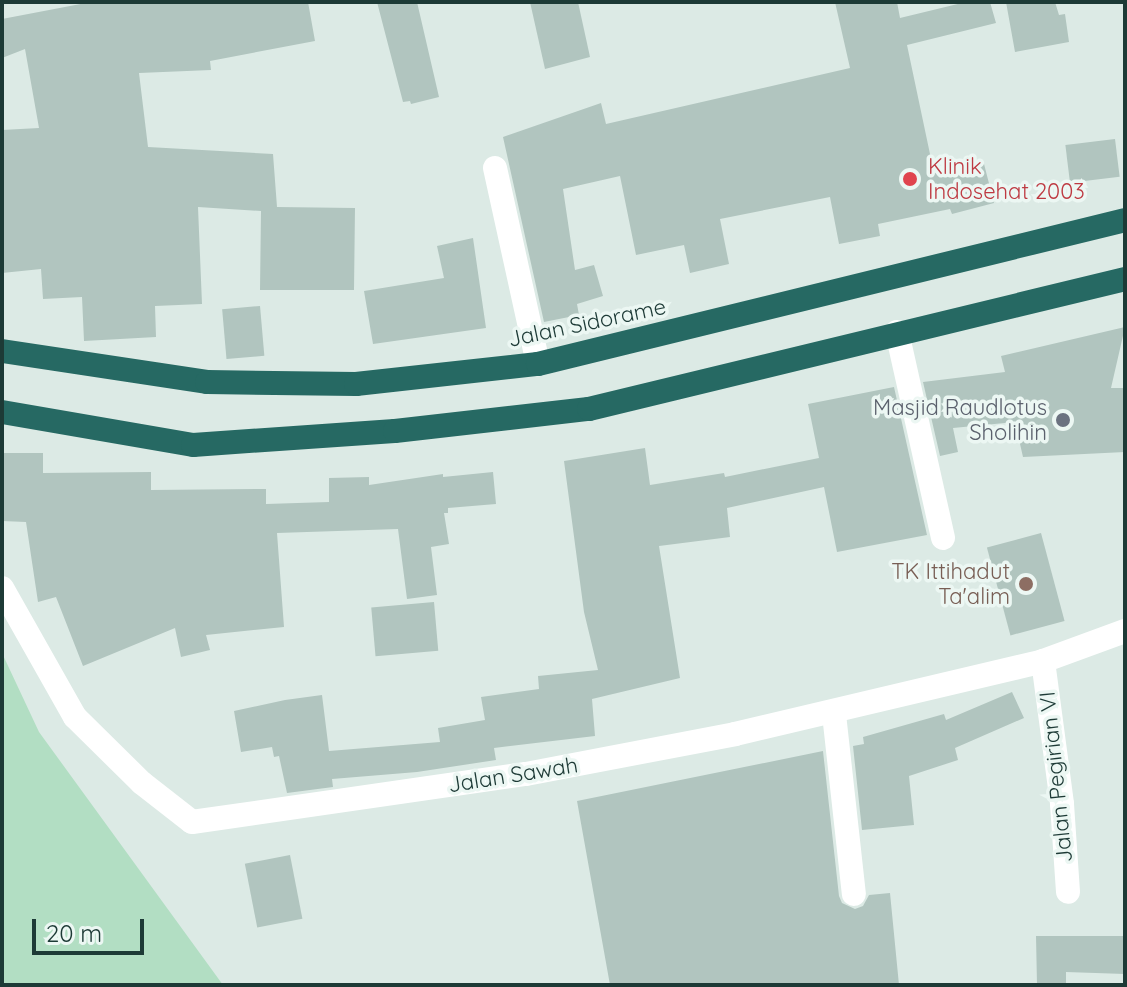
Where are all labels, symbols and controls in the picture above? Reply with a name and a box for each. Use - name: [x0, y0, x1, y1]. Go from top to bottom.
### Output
- place label: Klinik Indosehat 2003: [928, 153, 1085, 204]
- marker: Klinik Indosehat 2003: [899, 168, 921, 190]
- street label: Jalan Sidorame: [506, 293, 668, 353]
- place label: Masjid Raudlotus Sholihin: [873, 394, 1047, 446]
- marker: Masjid Raudlotus Sholihin: [1054, 411, 1072, 429]
- place label: TK Ittihadut Ta'alim: [891, 558, 1010, 610]
- marker: TK Ittihadut Ta'alim: [1017, 575, 1035, 593]
- street label: Jalan Pegirian VI: [1034, 690, 1078, 864]
- street label: Jalan Sawah: [446, 752, 580, 798]
- scale bar: [36, 903, 148, 953]
- text: 20 m: [46, 918, 102, 948]

